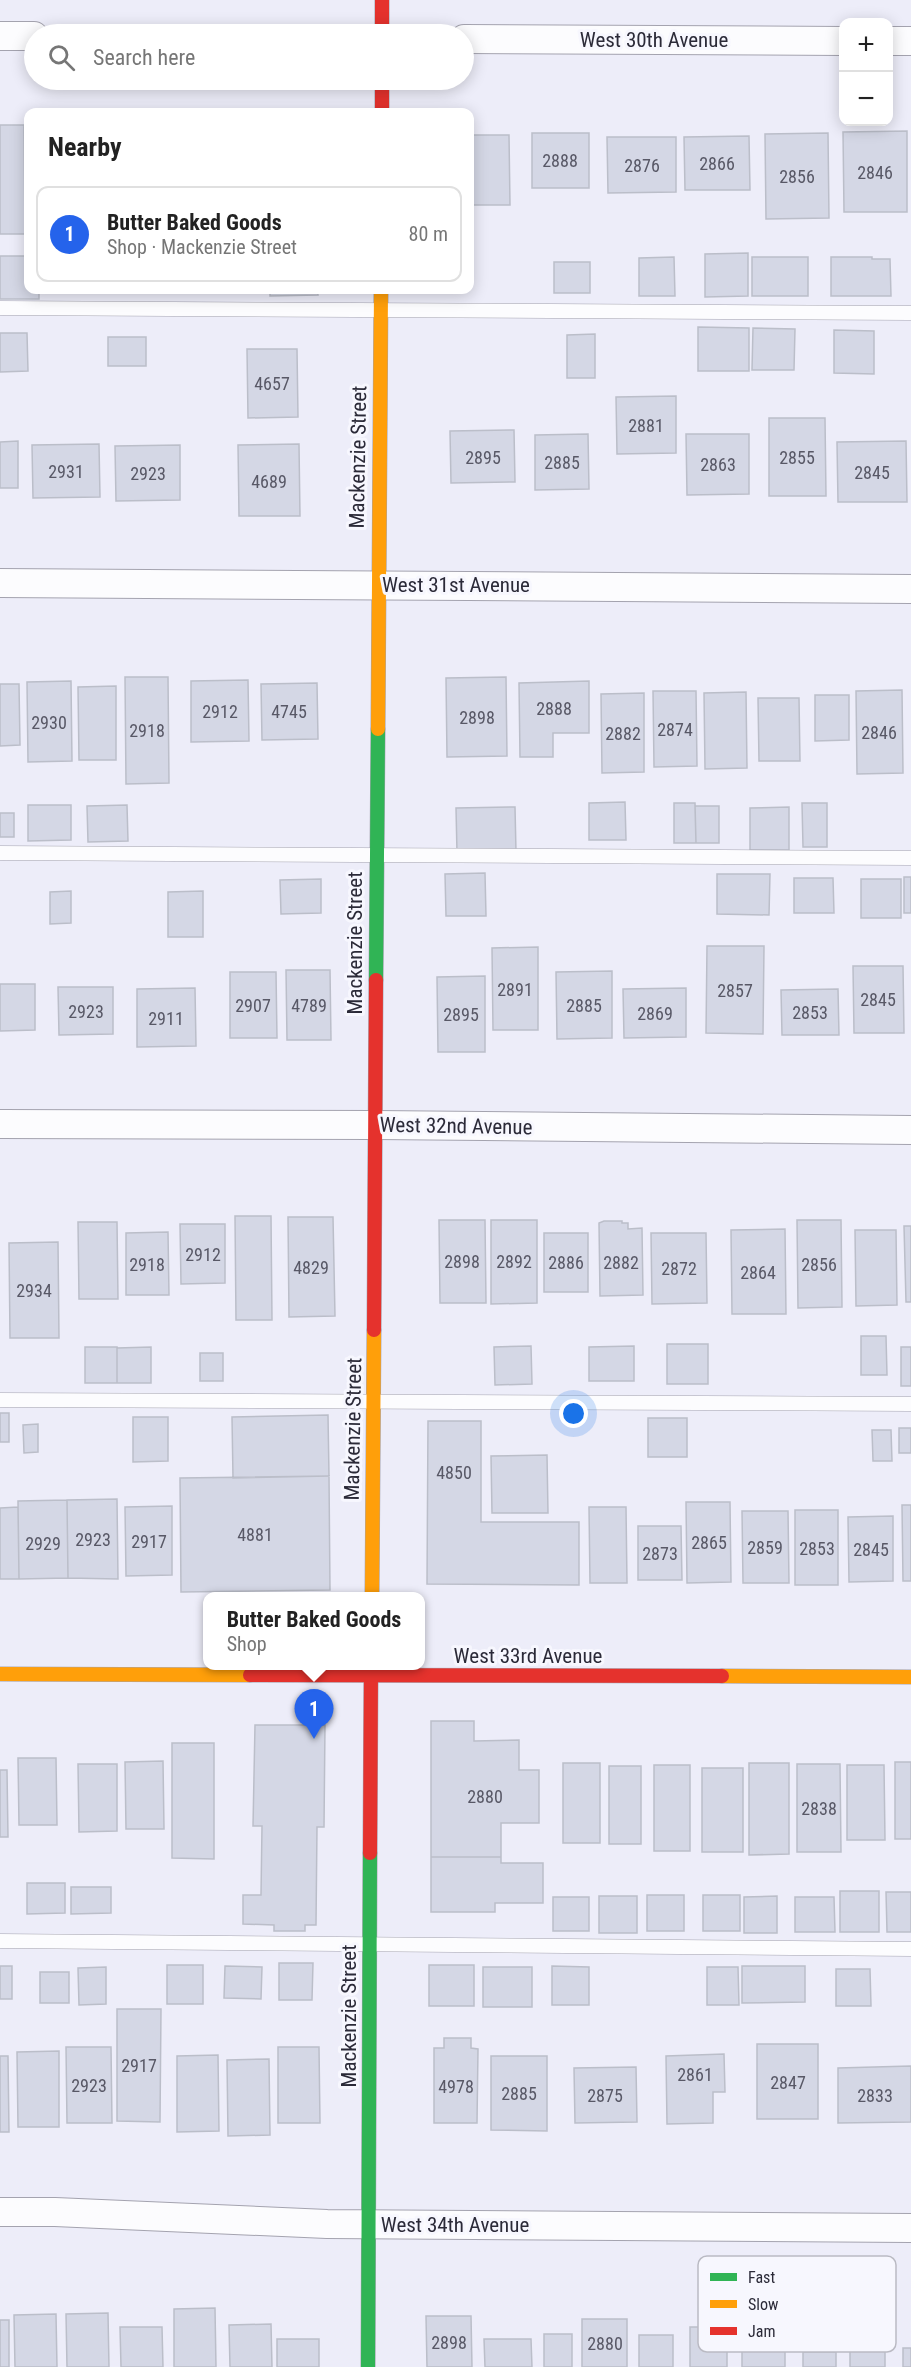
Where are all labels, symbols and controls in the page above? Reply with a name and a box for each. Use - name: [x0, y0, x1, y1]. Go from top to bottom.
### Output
- map controls: [839, 18, 893, 126]
- button: +: [839, 18, 893, 72]
- search box: [24, 24, 474, 90]
- street label: West 30th Avenue: [580, 28, 728, 52]
- icon: search: [45, 41, 78, 74]
- text: Search here: [93, 45, 195, 70]
- button: −: [839, 72, 893, 126]
- text: Nearby: [48, 132, 122, 162]
- house number: 2888: [542, 150, 578, 171]
- house number: 2866: [699, 153, 735, 174]
- house number: 2876: [624, 155, 660, 176]
- house number: 2846: [857, 162, 893, 183]
- house number: 2856: [779, 166, 815, 187]
- text: Butter Baked Goods: [107, 210, 282, 235]
- text: 1: [64, 222, 75, 246]
- text: 80 m: [409, 222, 448, 246]
- text: Shop · Mackenzie Street: [107, 235, 297, 259]
- house number: 4657: [254, 373, 290, 394]
- street label: Mackenzie Street: [345, 385, 371, 529]
- house number: 2881: [628, 415, 664, 436]
- house number: 2895: [465, 447, 501, 468]
- house number: 2855: [779, 447, 815, 468]
- house number: 2885: [544, 452, 580, 473]
- house number: 2863: [700, 454, 736, 475]
- house number: 2931: [48, 461, 84, 482]
- house number: 2845: [854, 462, 890, 483]
- house number: 2923: [130, 463, 166, 484]
- house number: 4689: [251, 471, 287, 492]
- street label: West 31st Avenue: [382, 573, 530, 597]
- house number: 2888: [536, 698, 572, 719]
- house number: 2912: [202, 701, 238, 722]
- house number: 4745: [271, 701, 307, 722]
- house number: 2898: [459, 707, 495, 728]
- house number: 2930: [31, 712, 67, 733]
- house number: 2874: [657, 719, 693, 740]
- house number: 2918: [129, 720, 165, 741]
- house number: 2846: [861, 722, 897, 743]
- house number: 2882: [605, 723, 641, 744]
- street label: Mackenzie Street: [343, 872, 367, 1014]
- house number: 2891: [497, 979, 533, 1000]
- house number: 2857: [717, 980, 753, 1001]
- house number: 2845: [860, 989, 896, 1010]
- house number: 2907: [235, 995, 271, 1016]
- house number: 4789: [291, 995, 327, 1016]
- house number: 2885: [566, 995, 602, 1016]
- house number: 2923: [68, 1001, 104, 1022]
- house number: 2853: [792, 1002, 828, 1023]
- house number: 2869: [637, 1003, 673, 1024]
- house number: 2895: [443, 1004, 479, 1025]
- house number: 2911: [148, 1008, 184, 1029]
- street label: West 32nd Avenue: [379, 1113, 533, 1139]
- house number: 2912: [185, 1244, 221, 1265]
- house number: 2898: [444, 1251, 480, 1272]
- house number: 2892: [496, 1251, 532, 1272]
- house number: 2886: [548, 1252, 584, 1273]
- house number: 2882: [603, 1252, 639, 1273]
- house number: 2918: [129, 1254, 165, 1275]
- house number: 2856: [801, 1254, 837, 1275]
- house number: 4829: [293, 1257, 329, 1278]
- house number: 2872: [661, 1258, 697, 1279]
- house number: 2864: [740, 1262, 776, 1283]
- house number: 2934: [16, 1280, 52, 1301]
- street label: Mackenzie Street: [340, 1357, 366, 1501]
- your location: [559, 1399, 588, 1428]
- house number: 4850: [436, 1462, 472, 1483]
- house number: 4881: [237, 1524, 273, 1545]
- house number: 2923: [75, 1529, 111, 1550]
- house number: 2917: [131, 1531, 167, 1552]
- house number: 2865: [691, 1532, 727, 1553]
- house number: 2929: [25, 1533, 61, 1554]
- house number: 2859: [747, 1537, 783, 1558]
- house number: 2853: [799, 1538, 835, 1559]
- house number: 2845: [853, 1539, 889, 1560]
- house number: 2873: [642, 1543, 678, 1564]
- popup: [203, 1592, 425, 1670]
- text: Butter Baked Goods: [227, 1607, 401, 1632]
- text: Shop: [227, 1632, 267, 1656]
- street label: West 33rd Avenue: [454, 1644, 603, 1668]
- pin: 1: [294, 1690, 334, 1739]
- house number: 2880: [467, 1786, 503, 1807]
- house number: 2838: [801, 1798, 837, 1819]
- street label: Mackenzie Street: [337, 1945, 361, 2087]
- house number: 2917: [121, 2055, 157, 2076]
- house number: 2861: [677, 2064, 713, 2085]
- house number: 2847: [770, 2072, 806, 2093]
- house number: 2923: [71, 2075, 107, 2096]
- house number: 4978: [438, 2076, 474, 2097]
- house number: 2885: [501, 2083, 537, 2104]
- house number: 2875: [587, 2085, 623, 2106]
- house number: 2833: [857, 2085, 893, 2106]
- street label: West 34th Avenue: [381, 2213, 529, 2237]
- legend: [698, 2256, 896, 2352]
- text: Fast: [748, 2268, 775, 2287]
- text: Slow: [748, 2295, 778, 2314]
- text: Jam: [748, 2322, 775, 2341]
- house number: 2898: [431, 2332, 467, 2353]
- house number: 2880: [587, 2333, 623, 2354]

